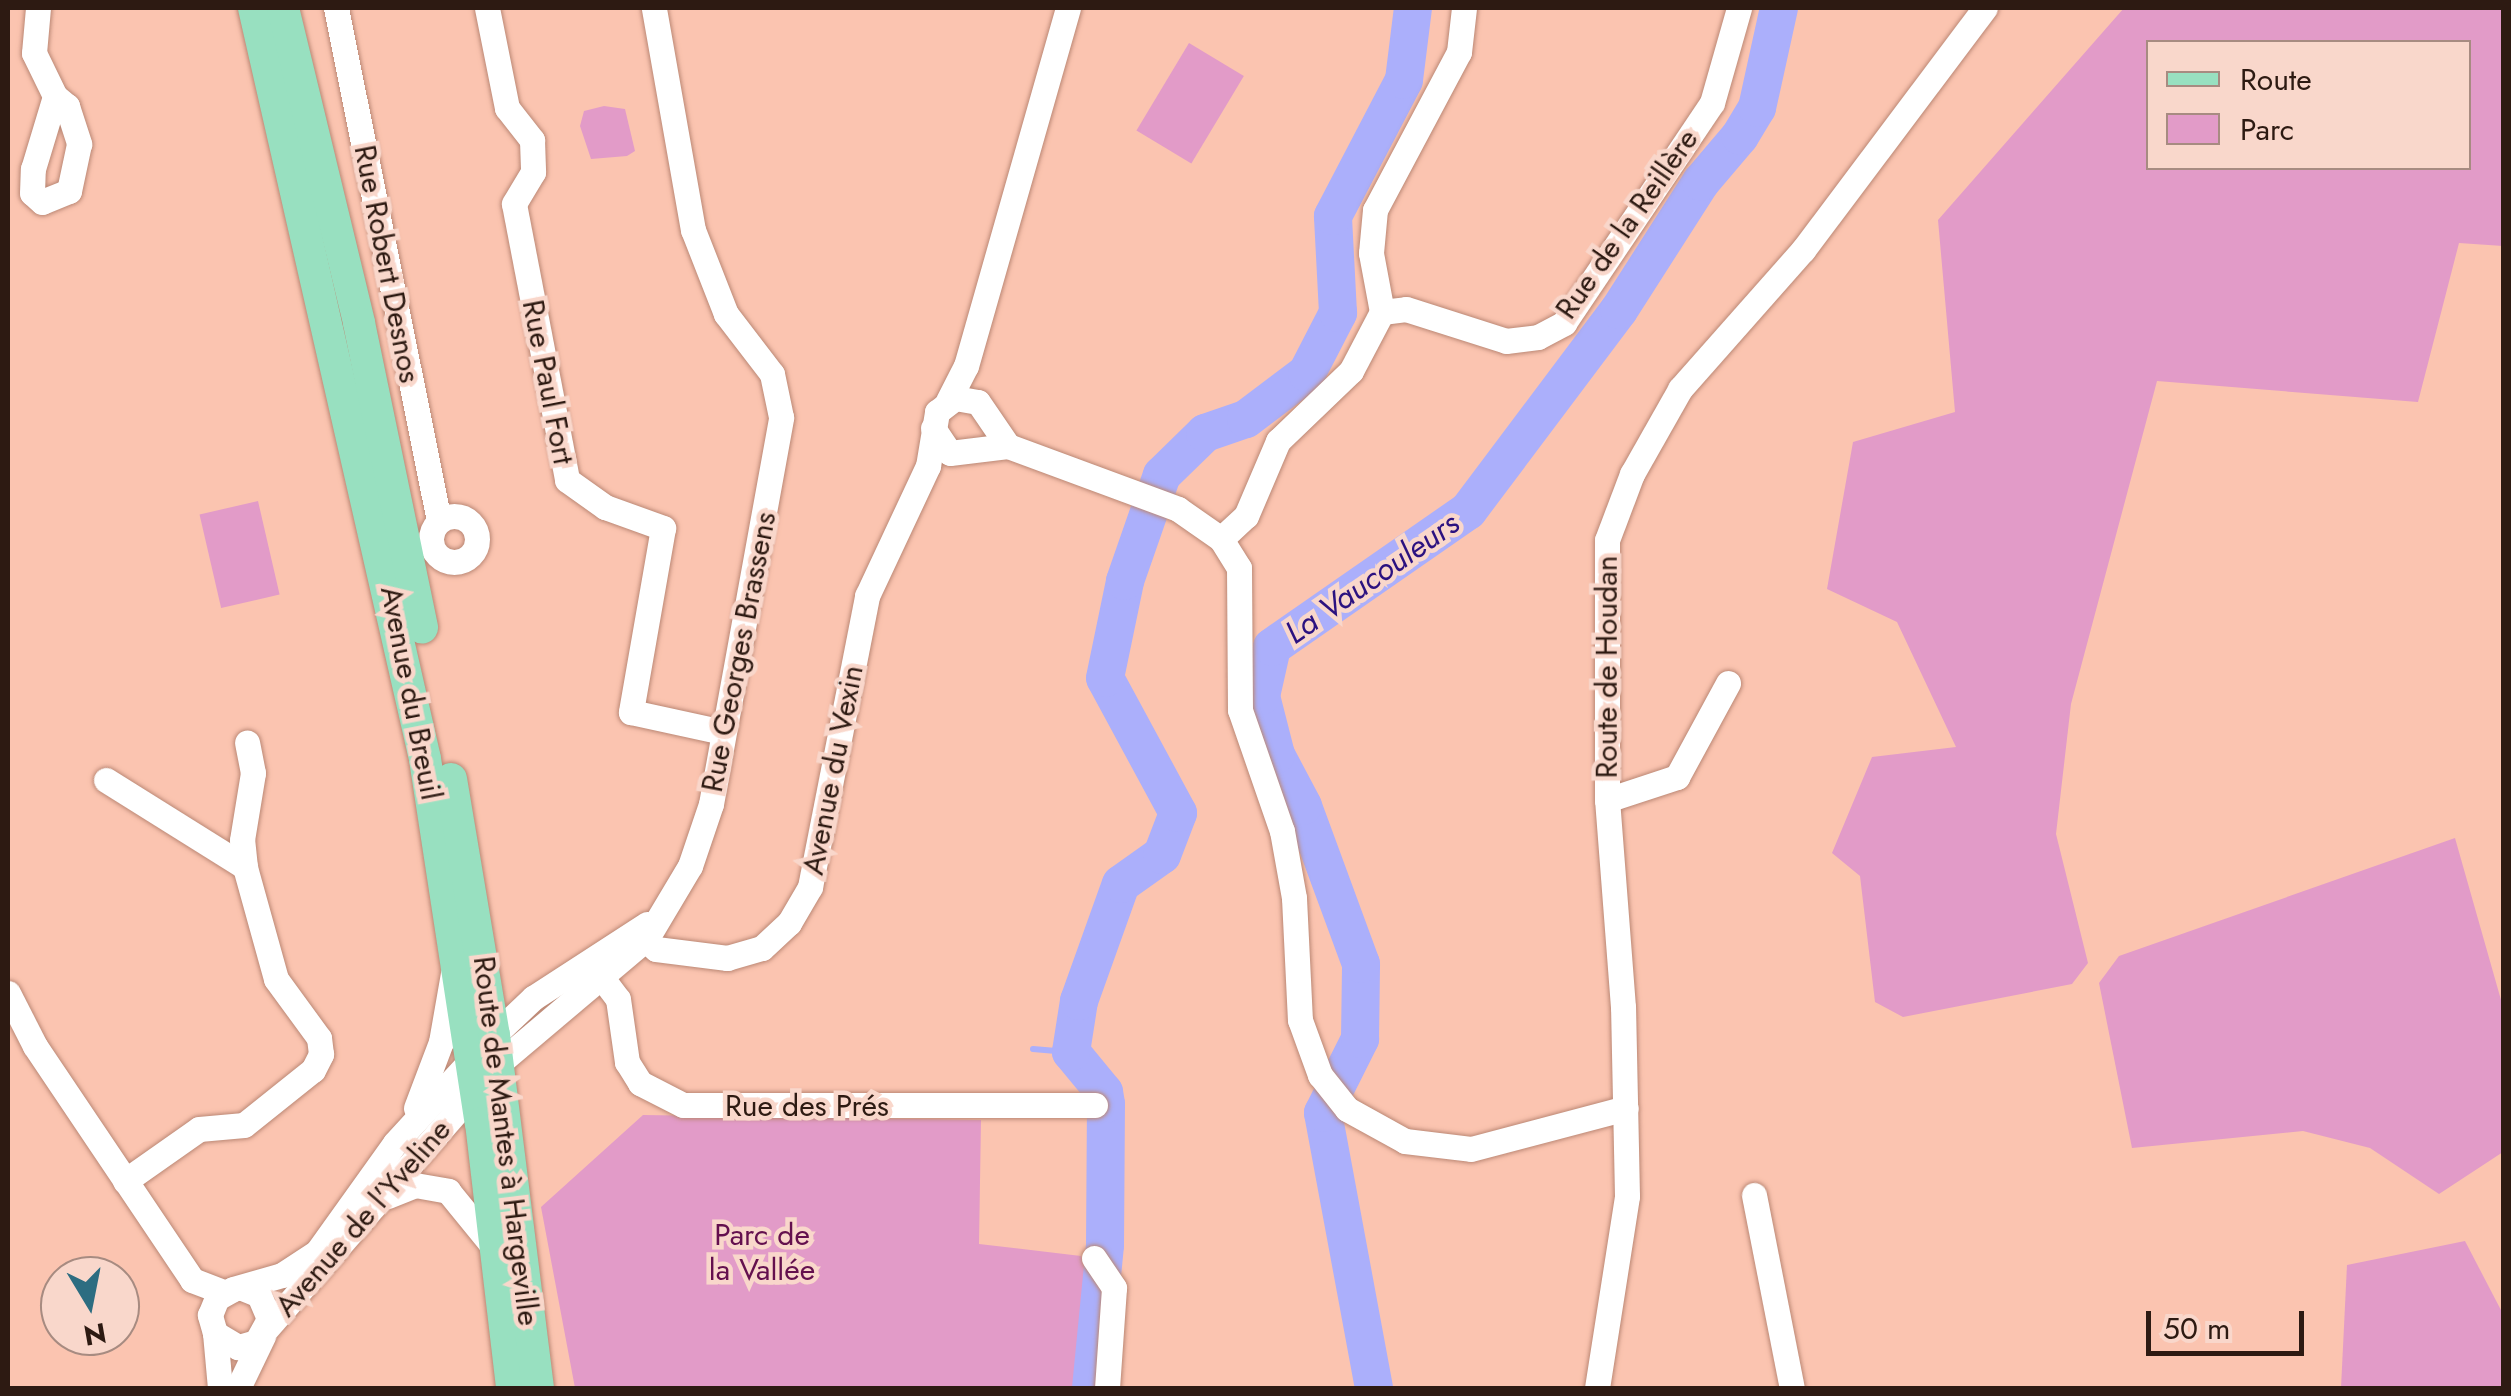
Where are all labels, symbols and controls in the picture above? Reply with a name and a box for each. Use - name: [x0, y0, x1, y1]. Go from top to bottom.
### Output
- legend: [2146, 40, 2471, 170]
- text: Route: [2240, 58, 2312, 101]
- text: Parc: [2240, 108, 2294, 151]
- street label: Rue de la Reillère: [1548, 122, 1706, 326]
- street label: Rue Robert Desnos: [346, 142, 428, 386]
- street label: Rue Paul Fort: [514, 297, 582, 467]
- water label: La Vaucouleurs: [1278, 504, 1466, 652]
- street label: Rue Georges Brassens: [694, 509, 784, 795]
- street label: Route de Houdan: [1589, 556, 1625, 778]
- street label: Avenue du Breuil: [373, 583, 449, 803]
- street label: Avenue du Vexin: [795, 662, 871, 878]
- street label: Route de Mantes à Hargeville: [465, 954, 547, 1328]
- street label: Rue des Prés: [725, 1088, 889, 1124]
- street label: Avenue de l'Yveline: [268, 1112, 458, 1324]
- park label: Parc de la Vallée: [709, 1217, 815, 1288]
- north arrow: [40, 1256, 140, 1356]
- scale bar: [2151, 1291, 2308, 1353]
- text: 50 m: [2163, 1307, 2230, 1350]
- text: N: [80, 1312, 109, 1356]

